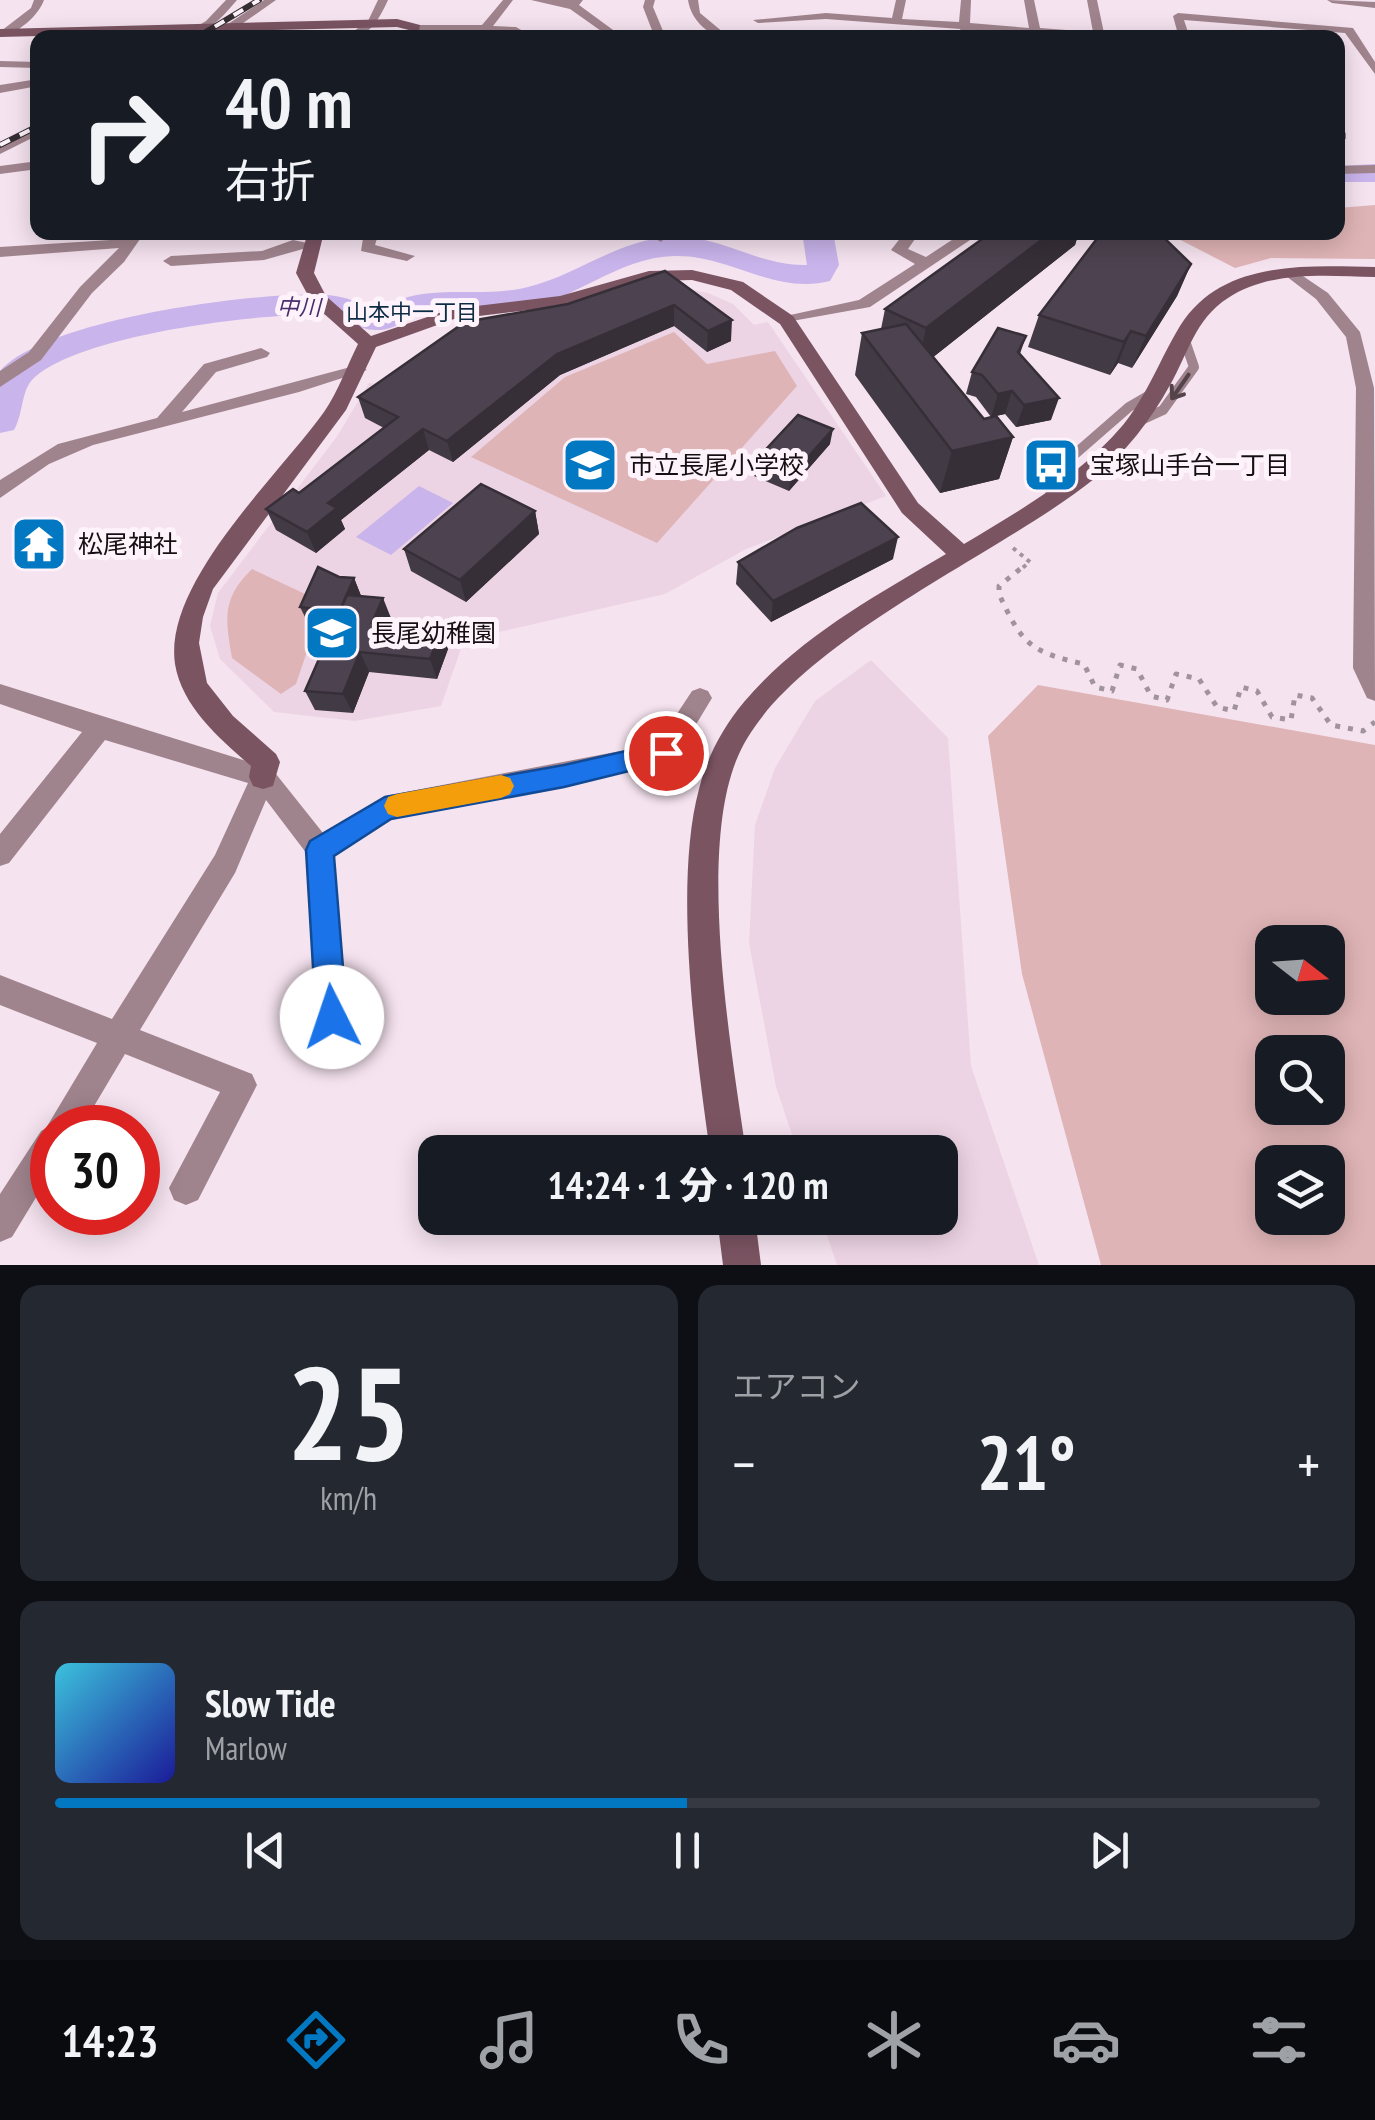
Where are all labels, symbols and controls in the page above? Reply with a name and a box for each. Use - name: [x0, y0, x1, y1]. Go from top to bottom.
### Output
- text: 40 m: [225, 57, 353, 147]
- icon: right: [60, 70, 190, 200]
- text: 右折: [225, 151, 315, 209]
- water label: 中川: [277, 293, 323, 321]
- district label: 山本中一丁目: [346, 298, 478, 326]
- one-way arrow: [1170, 372, 1191, 400]
- school or university icon: 市立長尾小学校: [560, 435, 620, 495]
- bus stop icon: 宝塚山手台一丁目: [1021, 435, 1081, 495]
- place label: 市立長尾小学校: [629, 449, 804, 481]
- place label: 宝塚山手台一丁目: [1090, 449, 1290, 481]
- temple icon: 松尾神社: [9, 514, 69, 574]
- place label: 松尾神社: [78, 528, 178, 560]
- school or university icon: 長尾幼稚園: [302, 603, 362, 663]
- place label: 長尾幼稚園: [371, 617, 496, 649]
- pin: [624, 711, 709, 796]
- icon: arrive: [639, 726, 694, 781]
- north arrow: [1255, 925, 1345, 1015]
- map controls: [1255, 925, 1345, 1235]
- position arrow: [280, 965, 384, 1069]
- button: search: [1255, 1035, 1345, 1125]
- speed limit sign: 30: [30, 1105, 160, 1235]
- button: layers: [1255, 1145, 1345, 1235]
- text: 14:24 · 1 分 · 120 m: [548, 1160, 828, 1209]
- text: 25: [287, 1328, 411, 1496]
- text: エアコン: [733, 1365, 861, 1407]
- text: 21°: [977, 1414, 1076, 1511]
- text: −: [733, 1428, 755, 1499]
- text: +: [1297, 1428, 1320, 1499]
- text: km/h: [320, 1477, 377, 1519]
- text: Slow Tide: [205, 1678, 336, 1727]
- text: Marlow: [205, 1727, 287, 1769]
- icon: previous: [238, 1823, 293, 1878]
- icon: pause: [660, 1823, 715, 1878]
- icon: next: [1082, 1823, 1137, 1878]
- icon: directions: [281, 2005, 351, 2075]
- icon: music: [474, 2005, 544, 2075]
- icon: phone: [666, 2005, 736, 2075]
- icon: climate: [859, 2005, 929, 2075]
- icon: car: [1051, 2005, 1121, 2075]
- icon: filters: [1244, 2005, 1314, 2075]
- text: 14:23: [61, 2011, 159, 2069]

